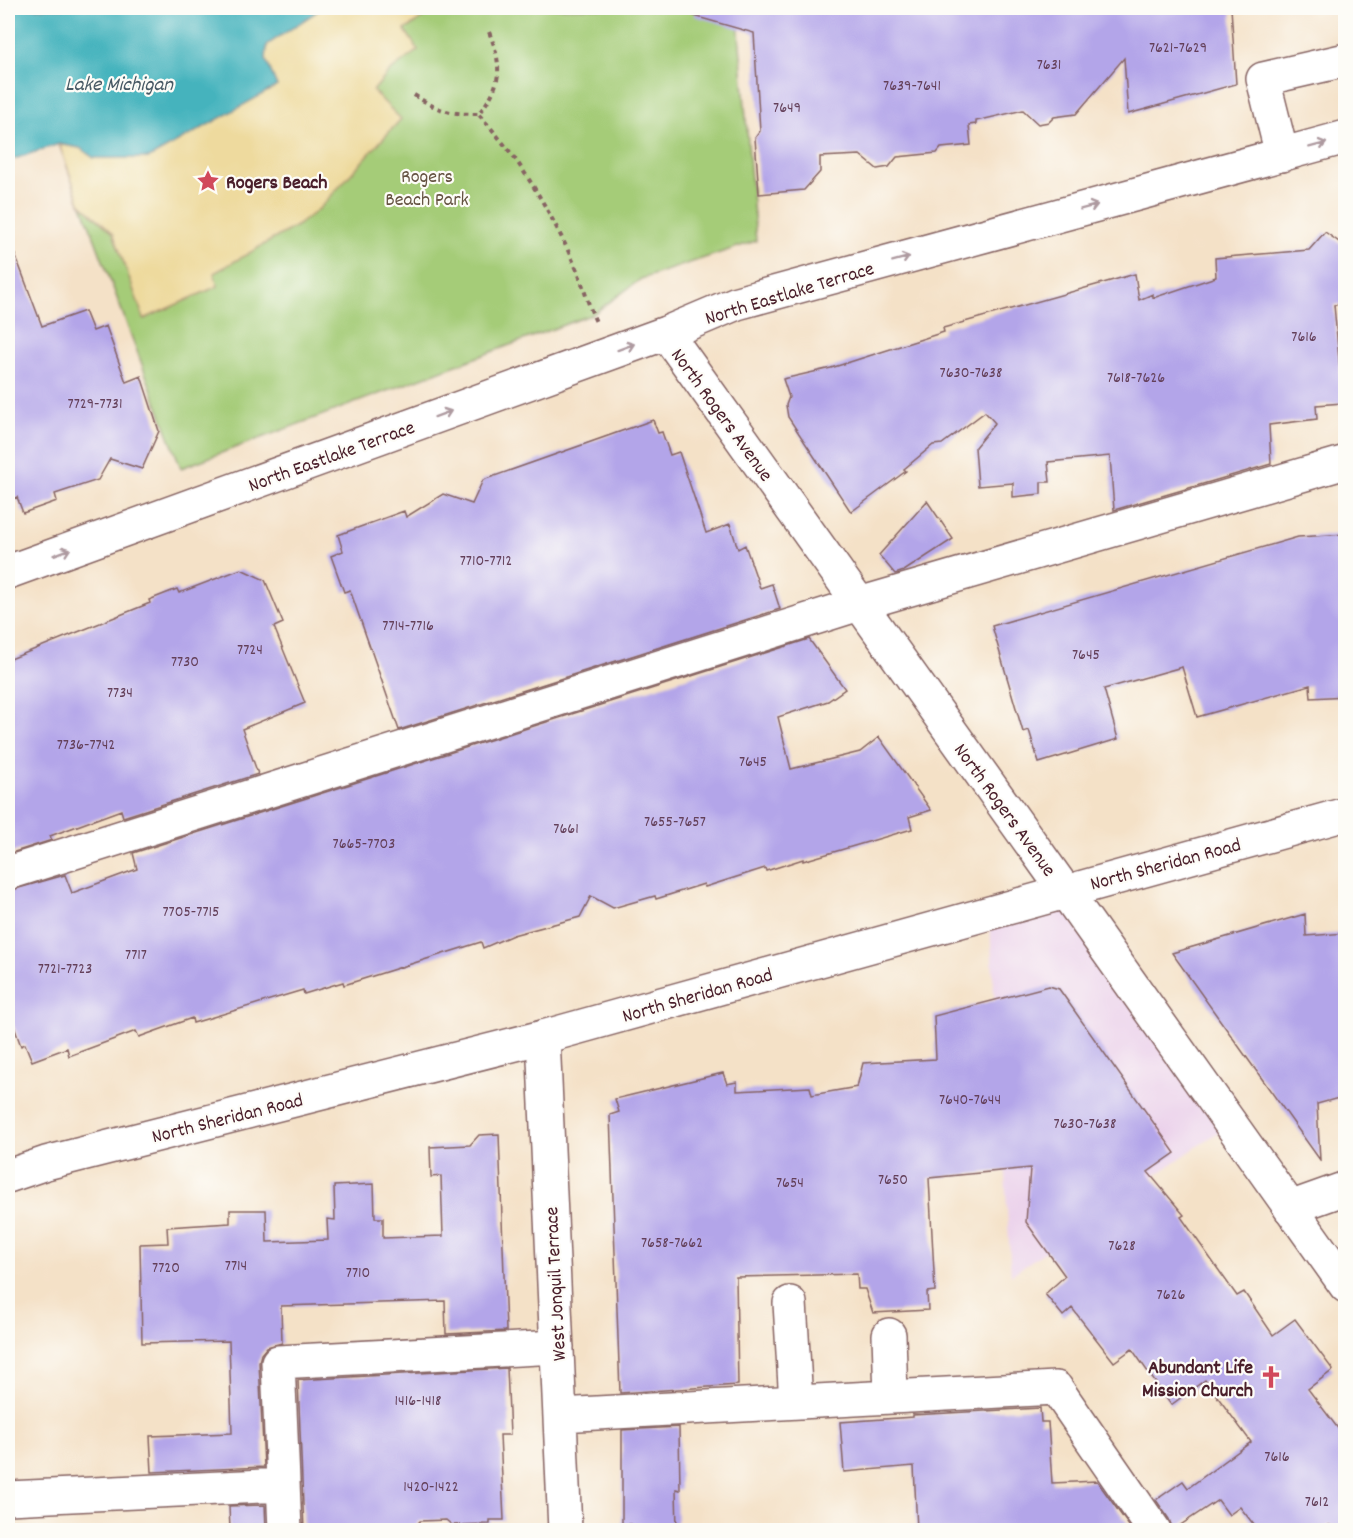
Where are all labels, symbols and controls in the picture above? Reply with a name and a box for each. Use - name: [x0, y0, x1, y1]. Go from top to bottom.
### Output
- house number: 7621-7629: [1149, 37, 1207, 60]
- house number: 7631: [1037, 54, 1061, 77]
- water label: Lake Michigan: [65, 71, 174, 101]
- house number: 7639-7641: [883, 75, 941, 98]
- house number: 7649: [773, 97, 801, 120]
- one-way arrow: [1308, 139, 1327, 150]
- park label: Rogers Beach Park: [385, 164, 469, 215]
- place icon: Rogers Beach: [195, 168, 221, 194]
- place label: Rogers Beach: [226, 170, 327, 198]
- one-way arrow: [1079, 201, 1098, 213]
- one-way arrow: [891, 252, 910, 264]
- street label: North Eastlake Terrace: [702, 256, 878, 334]
- house number: 7616: [1291, 326, 1317, 349]
- one-way arrow: [616, 341, 635, 352]
- street label: North Rogers Avenue: [663, 343, 779, 488]
- house number: 7630-7638: [940, 362, 1002, 385]
- house number: 7618-7626: [1107, 367, 1165, 390]
- house number: 7729-7731: [68, 393, 122, 416]
- one-way arrow: [433, 407, 452, 418]
- street label: North Eastlake Terrace: [245, 415, 419, 501]
- one-way arrow: [53, 546, 71, 557]
- house number: 7710-7712: [460, 550, 512, 573]
- house number: 7714-7716: [382, 615, 434, 638]
- house number: 7724: [237, 639, 263, 662]
- house number: 7645: [1072, 644, 1100, 667]
- house number: 7730: [171, 651, 199, 674]
- house number: 7734: [107, 682, 133, 705]
- house number: 7736-7742: [57, 734, 115, 757]
- street label: North Rogers Avenue: [946, 738, 1062, 883]
- house number: 7645: [739, 751, 767, 774]
- house number: 7655-7657: [644, 811, 706, 834]
- house number: 7661: [553, 818, 579, 841]
- street label: North Sheridan Road: [1087, 832, 1244, 900]
- house number: 7665-7703: [333, 833, 395, 856]
- house number: 7705-7715: [162, 901, 220, 924]
- house number: 7717: [125, 944, 147, 967]
- house number: 7721-7723: [38, 958, 92, 981]
- street label: North Sheridan Road: [619, 962, 776, 1032]
- street label: North Sheridan Road: [149, 1088, 306, 1152]
- house number: 7640-7644: [939, 1089, 1001, 1112]
- house number: 7630-7638: [1054, 1113, 1116, 1136]
- house number: 7650: [878, 1169, 908, 1192]
- house number: 7654: [776, 1172, 804, 1195]
- street label: West Jonquil Terrace: [539, 1206, 575, 1362]
- house number: 7658-7662: [641, 1232, 703, 1255]
- house number: 7628: [1108, 1235, 1136, 1258]
- house number: 7714: [225, 1255, 247, 1278]
- house number: 7720: [152, 1257, 180, 1280]
- house number: 7710: [346, 1262, 370, 1285]
- house number: 7626: [1157, 1284, 1186, 1307]
- place label: Abundant Life Mission Church: [1142, 1355, 1253, 1406]
- church icon: Abundant Life Mission Church: [1258, 1364, 1284, 1390]
- house number: 1416-1418: [394, 1390, 442, 1413]
- house number: 7616: [1264, 1446, 1290, 1469]
- house number: 1420-1422: [403, 1476, 459, 1499]
- house number: 7612: [1305, 1491, 1329, 1514]

